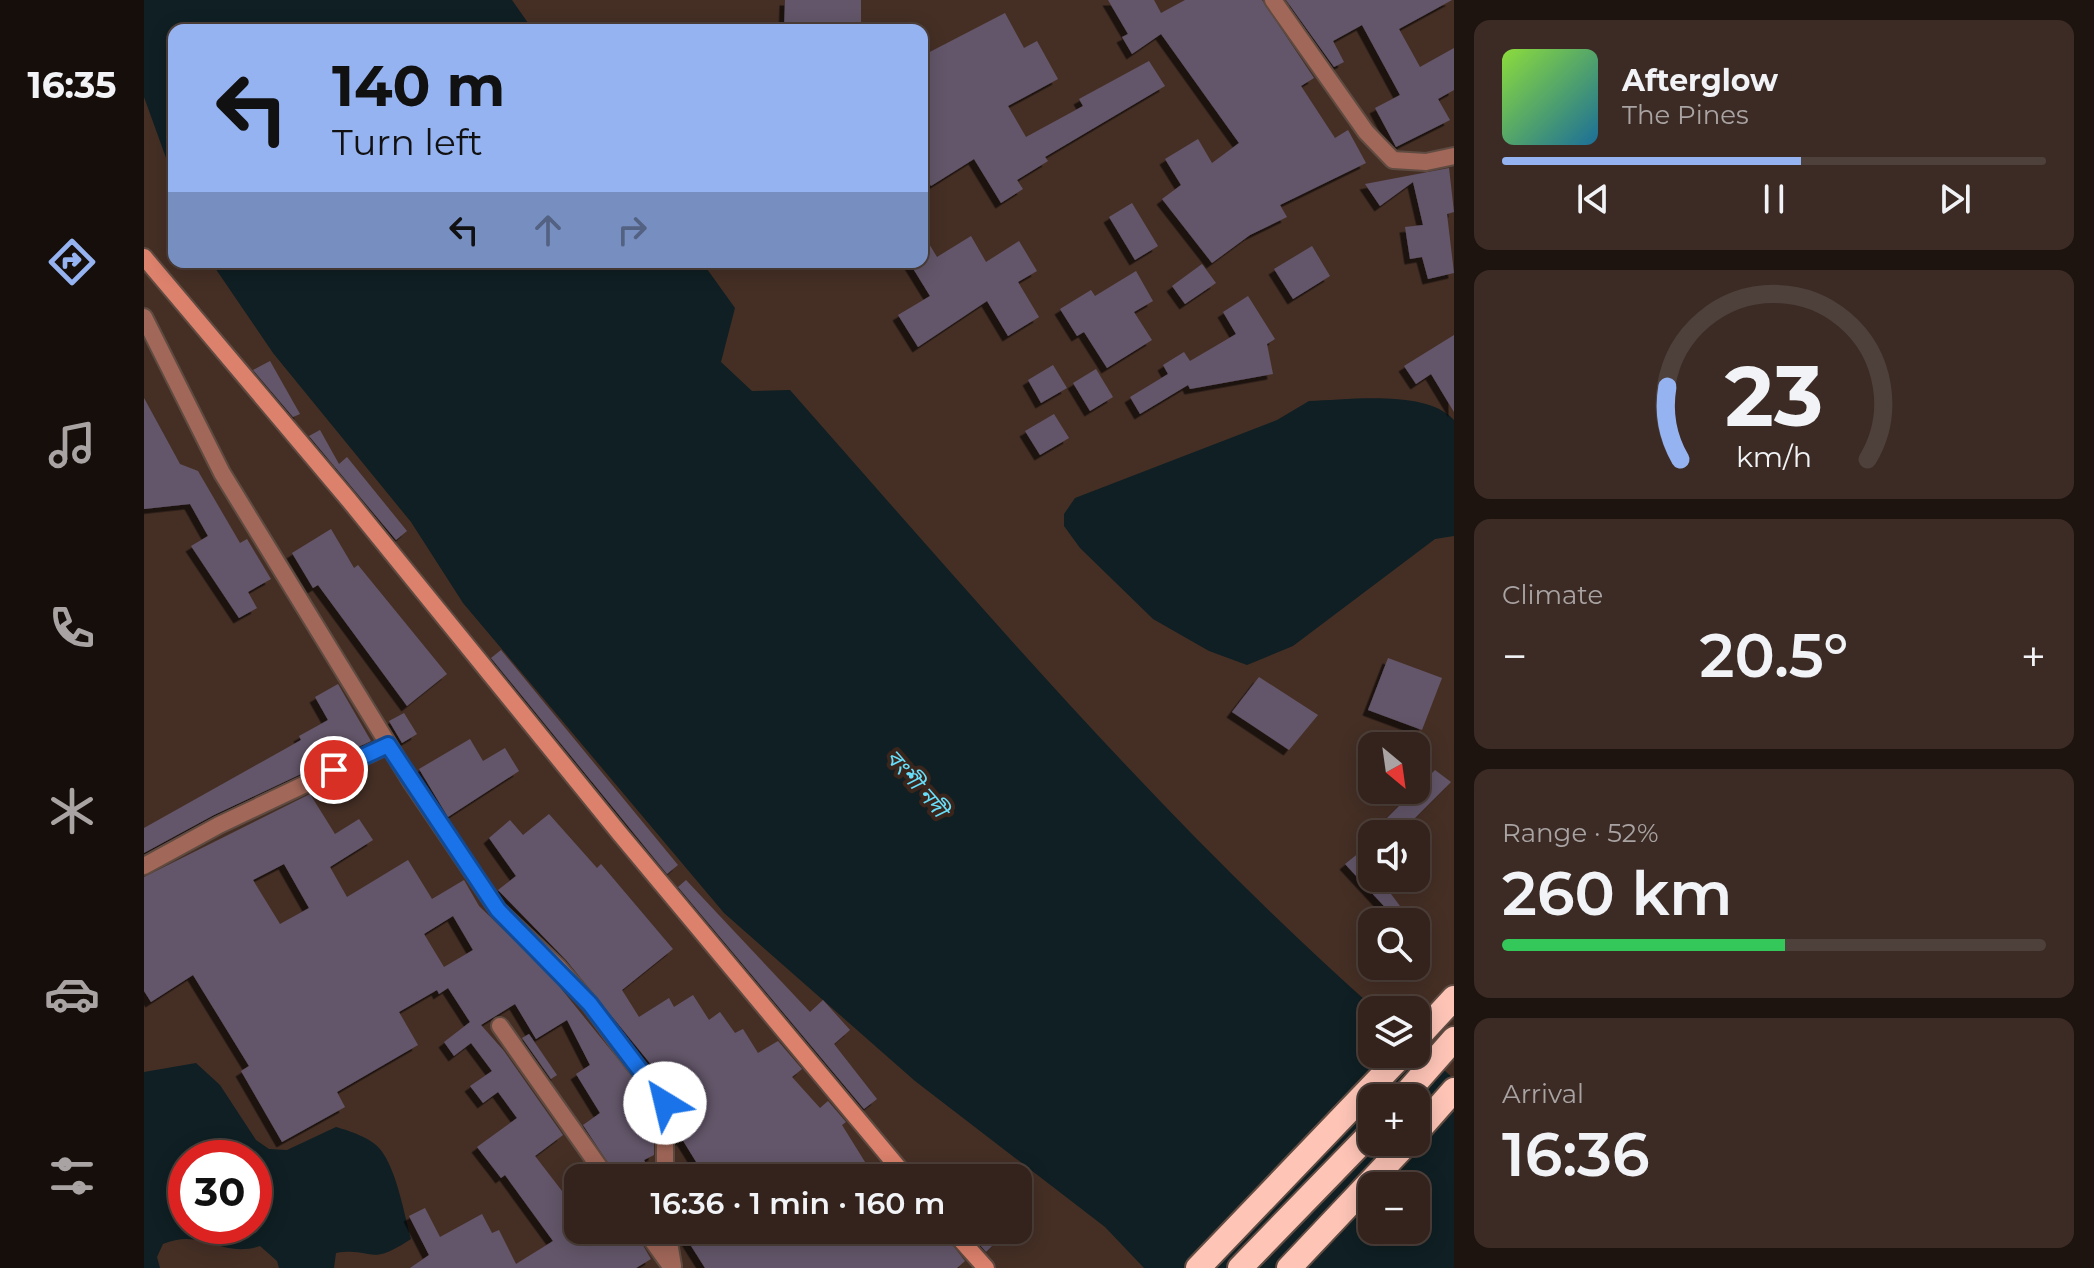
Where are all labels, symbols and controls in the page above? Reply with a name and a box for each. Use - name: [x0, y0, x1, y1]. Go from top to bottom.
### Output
- text: 140 m: [332, 52, 505, 120]
- icon: left: [200, 56, 304, 160]
- text: Afterglow: [1622, 62, 1778, 99]
- text: 16:35: [28, 63, 116, 107]
- text: The Pines: [1622, 99, 1749, 131]
- text: Turn left: [332, 120, 483, 164]
- icon: previous: [1571, 177, 1615, 221]
- icon: pause: [1752, 177, 1796, 221]
- icon: next: [1933, 177, 1977, 221]
- icon: left: [442, 208, 486, 252]
- icon: ahead: [526, 208, 570, 252]
- icon: right: [610, 208, 654, 252]
- icon: directions: [44, 234, 100, 290]
- text: 23: [1725, 345, 1823, 447]
- icon: music: [44, 417, 100, 473]
- text: km/h: [1736, 440, 1812, 475]
- text: Climate: [1502, 579, 1603, 611]
- icon: phone: [44, 600, 100, 656]
- text: 20.5°: [1700, 619, 1848, 692]
- text: −: [1502, 629, 1527, 683]
- text: +: [2021, 629, 2046, 683]
- north arrow: [1358, 732, 1430, 804]
- map controls: [1358, 732, 1430, 1244]
- pin: [300, 736, 368, 804]
- water label: বংশী নদী: [880, 744, 956, 826]
- icon: arrive: [312, 748, 356, 792]
- icon: climate: [44, 783, 100, 839]
- text: Range · 52%: [1502, 817, 1658, 849]
- button: sound: [1358, 820, 1430, 892]
- text: 260 km: [1502, 857, 1732, 930]
- button: search: [1358, 908, 1430, 980]
- icon: car: [44, 966, 100, 1022]
- button: layers: [1358, 996, 1430, 1068]
- position arrow: [623, 1061, 707, 1145]
- text: Arrival: [1502, 1078, 1584, 1110]
- button: +: [1358, 1084, 1430, 1156]
- text: 16:36: [1502, 1118, 1650, 1191]
- speed limit sign: 30: [168, 1140, 272, 1244]
- icon: filters: [44, 1148, 100, 1204]
- button: −: [1358, 1172, 1430, 1244]
- text: 16:36 · 1 min · 160 m: [651, 1185, 945, 1222]

